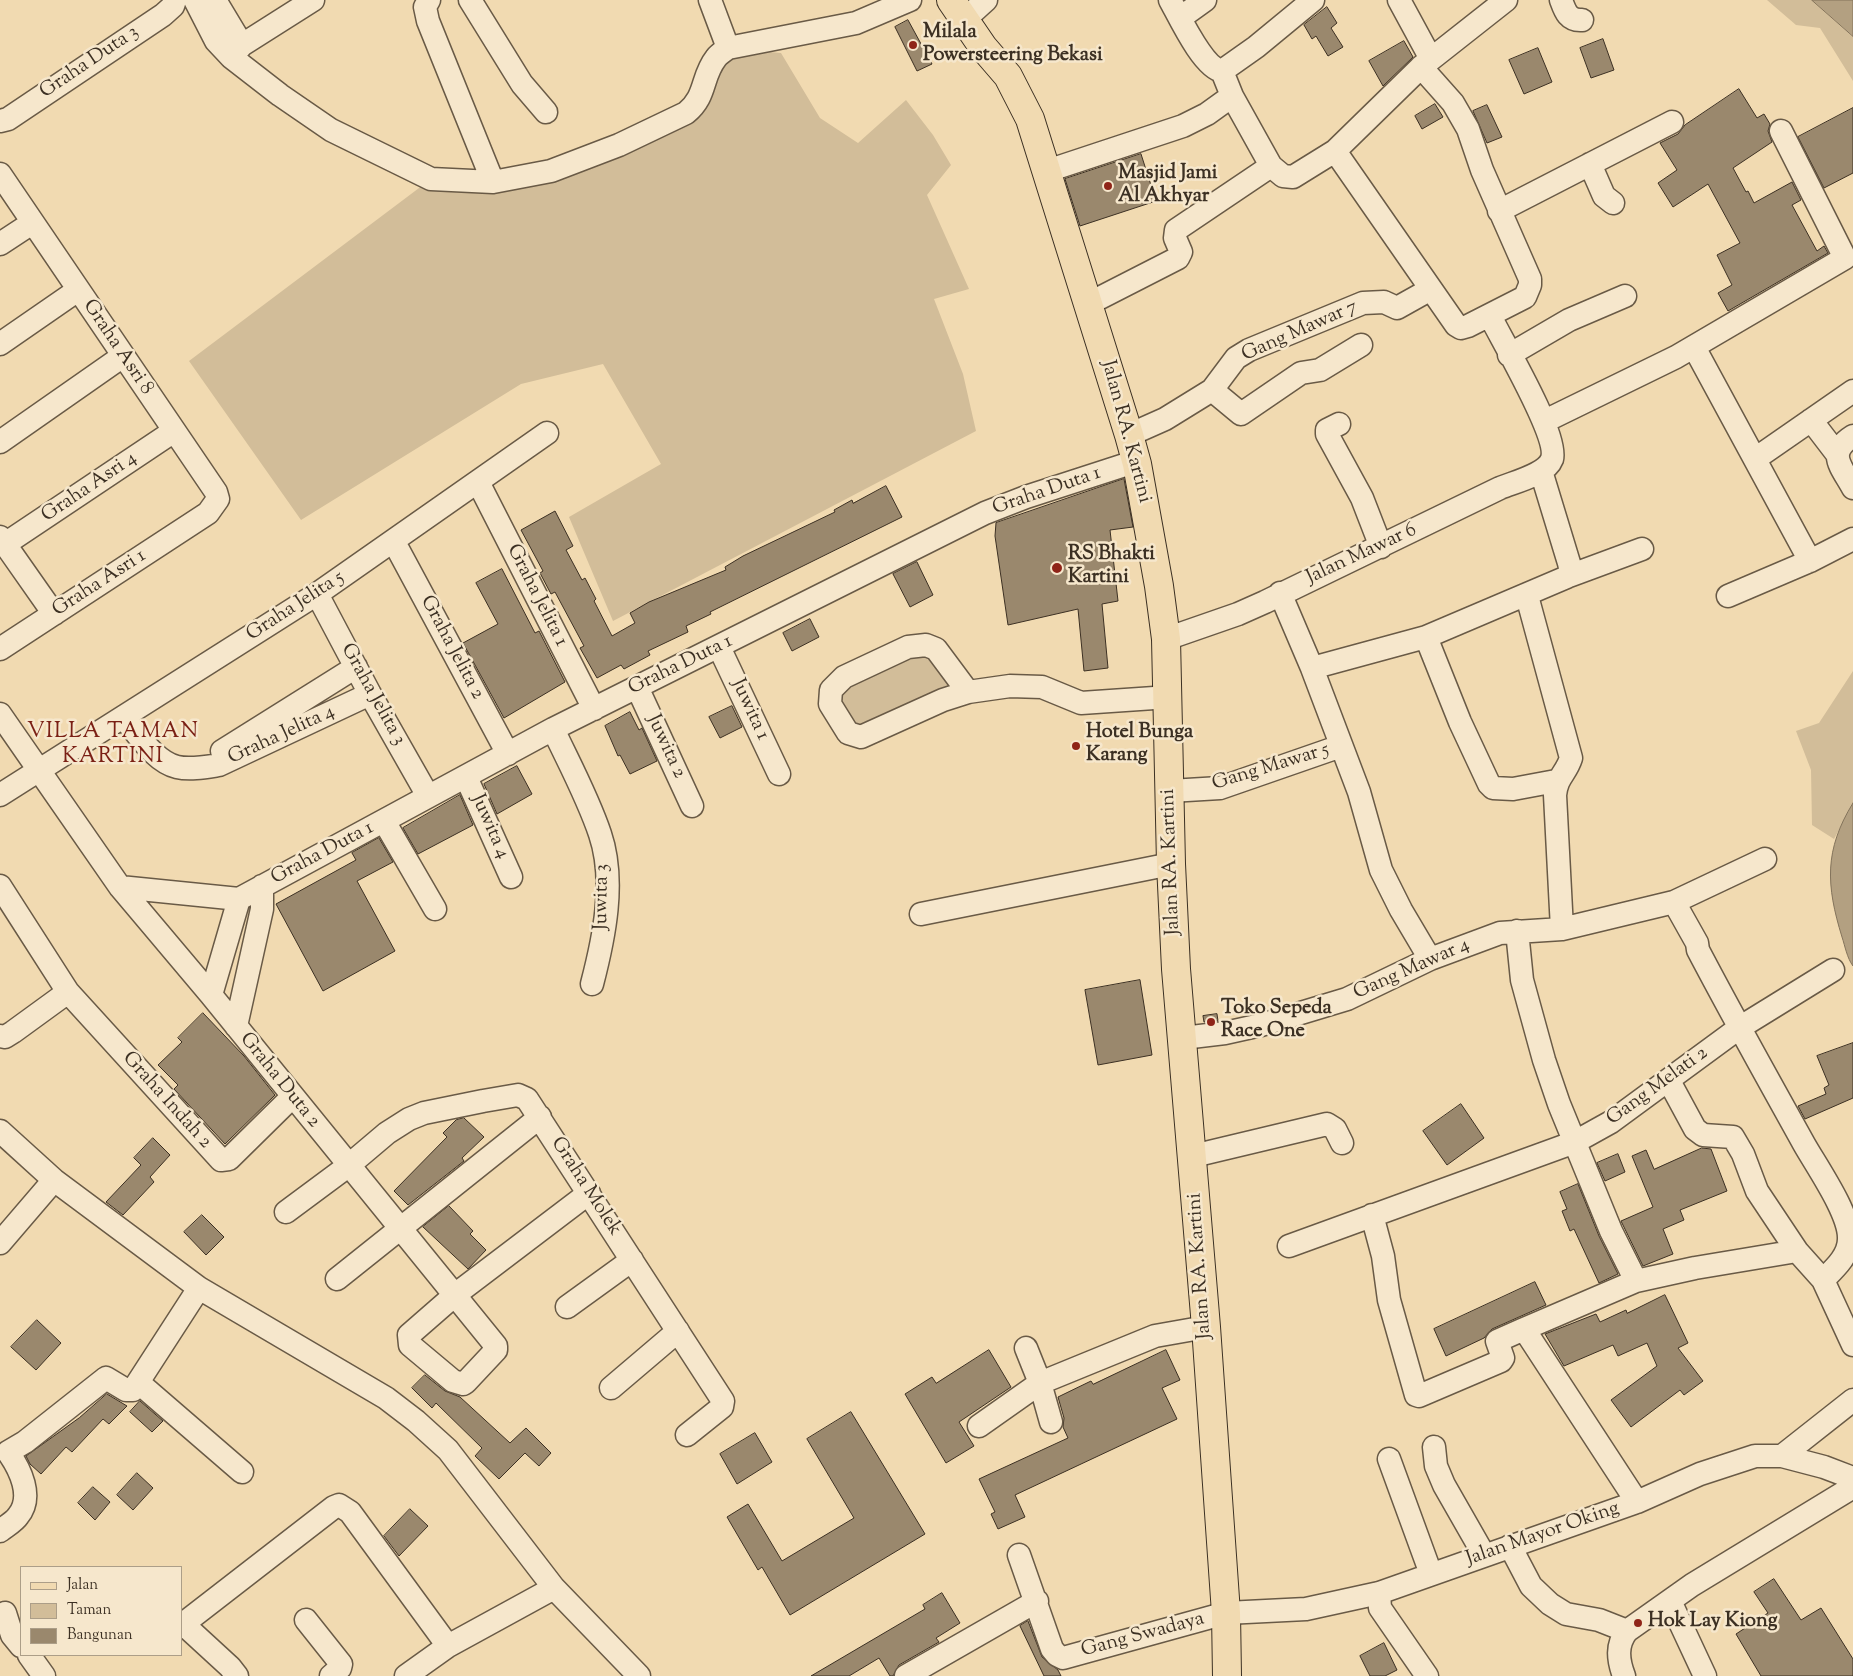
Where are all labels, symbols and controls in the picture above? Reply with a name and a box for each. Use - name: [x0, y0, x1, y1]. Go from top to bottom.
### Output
- street label: Graha Duta 3: [36, 21, 144, 105]
- place label: Milala Powersteering Bekasi: [923, 22, 1103, 69]
- marker: Milala Powersteering Bekasi: [907, 39, 919, 51]
- place label: Masjid Jami Al Akhyar: [1118, 163, 1217, 210]
- marker: Masjid Jami Al Akhyar: [1102, 180, 1114, 192]
- street label: Graha Asri 8: [76, 296, 158, 400]
- street label: Gang Mawar 7: [1238, 296, 1362, 368]
- street label: Jalan RA. Kartini: [1094, 358, 1156, 506]
- street label: Graha Asri 4: [38, 447, 142, 529]
- street label: Graha Duta 1: [990, 462, 1104, 522]
- street label: Jalan Mawar 6: [1303, 519, 1421, 591]
- street label: Graha Jelita 1: [500, 541, 572, 651]
- place label: RS Bhakti Kartini: [1068, 544, 1155, 591]
- street label: Graha Asri 1: [49, 545, 151, 623]
- marker: RS Bhakti Kartini: [1050, 561, 1064, 575]
- street label: Graha Jelita 5: [243, 567, 349, 647]
- street label: Graha Jelita 2: [414, 592, 488, 704]
- street label: Graha Duta 1: [625, 630, 737, 702]
- street label: Graha Jelita 3: [334, 640, 410, 750]
- street label: Juwita 1: [724, 675, 774, 745]
- street label: Graha Jelita 4: [225, 701, 339, 771]
- street label: Juwita 2: [640, 711, 690, 783]
- district label: VILLA TAMAN KARTINI: [26, 720, 200, 771]
- place label: Hotel Bunga Karang: [1086, 722, 1193, 769]
- street label: Gang Mawar 5: [1210, 739, 1332, 797]
- marker: Hotel Bunga Karang: [1070, 740, 1082, 752]
- street label: Jalan RA. Kartini: [1157, 788, 1187, 936]
- street label: Juwita 4: [464, 791, 514, 863]
- street label: Graha Duta 1: [268, 817, 378, 891]
- street label: Juwita 3: [590, 864, 616, 930]
- street label: Gang Mawar 4: [1350, 934, 1474, 1006]
- place label: Toko Sepeda Race One: [1221, 998, 1332, 1045]
- marker: Toko Sepeda Race One: [1205, 1016, 1217, 1028]
- street label: Graha Duta 2: [233, 1029, 325, 1133]
- street label: Gang Melati 2: [1603, 1042, 1713, 1132]
- street label: Graha Indah 2: [116, 1048, 216, 1154]
- street label: Graha Molek: [544, 1133, 626, 1241]
- street label: Jalan RA. Kartini: [1184, 1192, 1218, 1340]
- street label: Jalan Mayor Oking: [1463, 1498, 1623, 1572]
- legend: [20, 1566, 182, 1656]
- text: Jalan: [67, 1575, 98, 1596]
- text: Taman: [67, 1600, 111, 1621]
- street label: Gang Swadaya: [1079, 1608, 1207, 1664]
- place label: Hok Lay Kiong: [1648, 1611, 1777, 1635]
- marker: Hok Lay Kiong: [1632, 1617, 1644, 1629]
- text: Bangunan: [67, 1625, 133, 1646]

